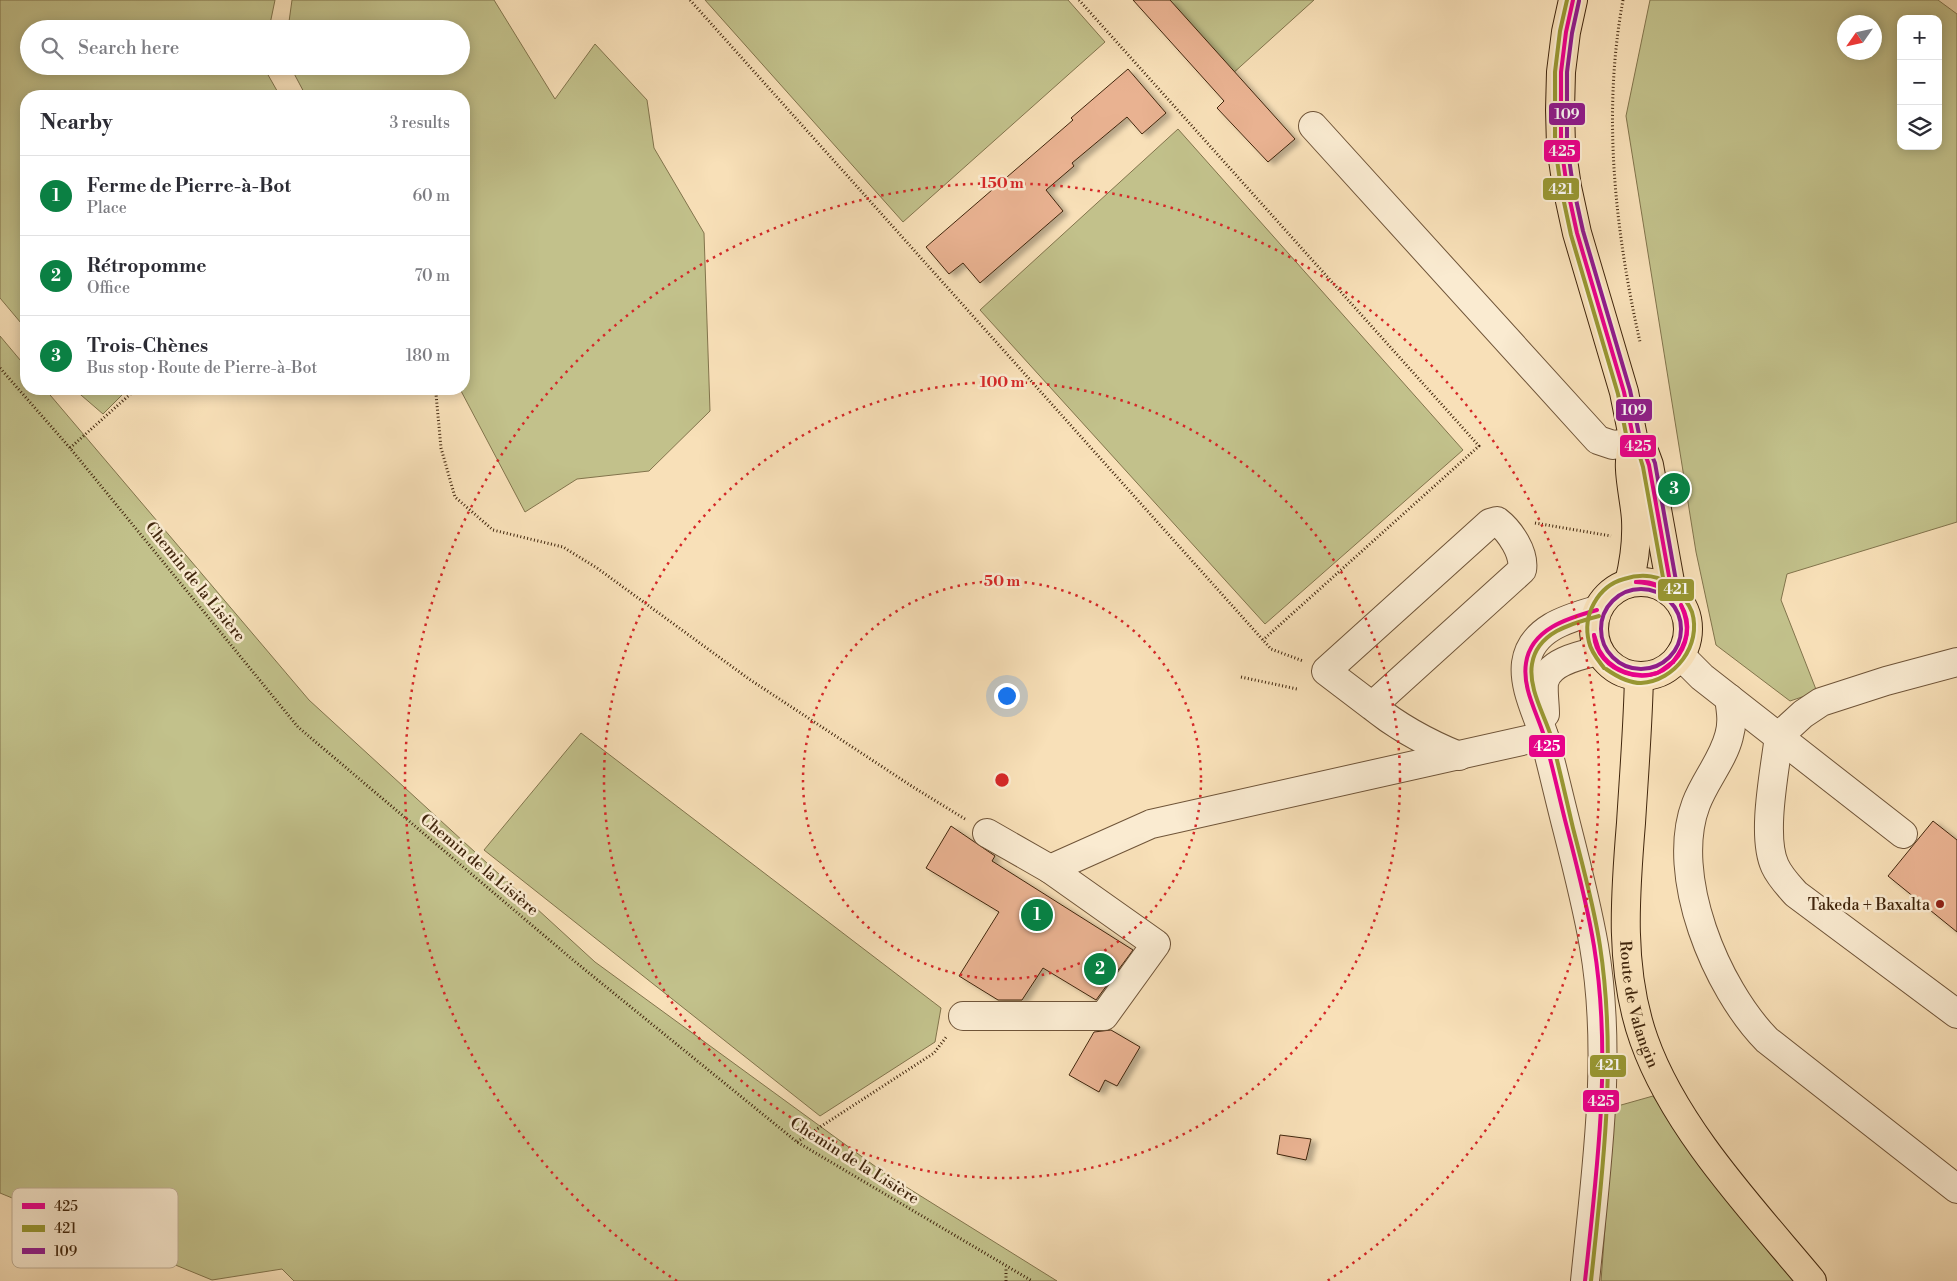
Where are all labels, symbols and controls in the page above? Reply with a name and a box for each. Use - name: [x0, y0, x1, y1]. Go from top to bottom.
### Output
- north arrow: [1837, 15, 1882, 60]
- map controls: [1897, 15, 1942, 150]
- button: +: [1897, 15, 1942, 60]
- search box: [20, 20, 470, 75]
- icon: search: [38, 34, 66, 62]
- text: Search here: [78, 36, 179, 60]
- button: −: [1897, 60, 1942, 105]
- line badge: 109: [1548, 102, 1586, 126]
- button: layers: [1897, 105, 1942, 150]
- text: 109: [1554, 106, 1580, 124]
- text: Nearby: [40, 110, 113, 136]
- text: 3 results: [389, 113, 450, 133]
- line badge: 425: [1543, 139, 1581, 163]
- text: 425: [1549, 143, 1576, 161]
- text: Ferme de Pierre-à-Bot: [87, 174, 291, 198]
- text: 150 m: [980, 174, 1024, 193]
- line badge: 421: [1542, 177, 1580, 201]
- text: 421: [1548, 181, 1574, 199]
- text: 1: [52, 186, 60, 206]
- text: 60 m: [412, 186, 450, 206]
- text: Place: [87, 198, 127, 218]
- text: Rétropomme: [87, 254, 206, 278]
- text: 2: [51, 266, 61, 286]
- text: 70 m: [414, 266, 450, 286]
- text: Office: [87, 278, 130, 298]
- text: Trois-Chènes: [87, 334, 208, 358]
- text: 3: [51, 346, 61, 366]
- text: 180 m: [406, 346, 450, 366]
- text: Bus stop · Route de Pierre-à-Bot: [87, 358, 317, 378]
- text: 100 m: [980, 373, 1025, 392]
- line badge: 109: [1615, 398, 1653, 422]
- text: 109: [1621, 402, 1647, 420]
- line badge: 425: [1619, 434, 1657, 458]
- text: 425: [1625, 438, 1652, 456]
- pin: 3: [1658, 470, 1690, 508]
- street label: Chemin de la Lisière: [141, 518, 250, 646]
- text: 50 m: [984, 572, 1020, 591]
- line badge: 421: [1657, 578, 1695, 602]
- text: 421: [1663, 581, 1689, 599]
- your location: [994, 683, 1020, 709]
- line badge: 425: [1528, 734, 1566, 758]
- text: 425: [1534, 738, 1561, 756]
- centre of rings: [993, 771, 1011, 789]
- street label: Chemin de la Lisière: [416, 809, 543, 920]
- place label: Takeda + Baxalta: [1808, 895, 1931, 915]
- pin: 1: [1021, 896, 1053, 934]
- marker: Takeda + Baxalta: [1934, 898, 1946, 910]
- street label: Route de Valangin: [1615, 940, 1663, 1071]
- pin: 2: [1084, 950, 1116, 988]
- line badge: 421: [1589, 1054, 1627, 1078]
- text: 421: [1595, 1057, 1621, 1075]
- line badge: 425: [1582, 1089, 1620, 1113]
- text: 425: [1588, 1093, 1615, 1111]
- street label: Chemin de la Lisière: [786, 1113, 923, 1209]
- legend: [12, 1188, 178, 1268]
- text: 425: [54, 1198, 78, 1216]
- text: 421: [54, 1220, 77, 1238]
- text: 109: [54, 1243, 77, 1261]

